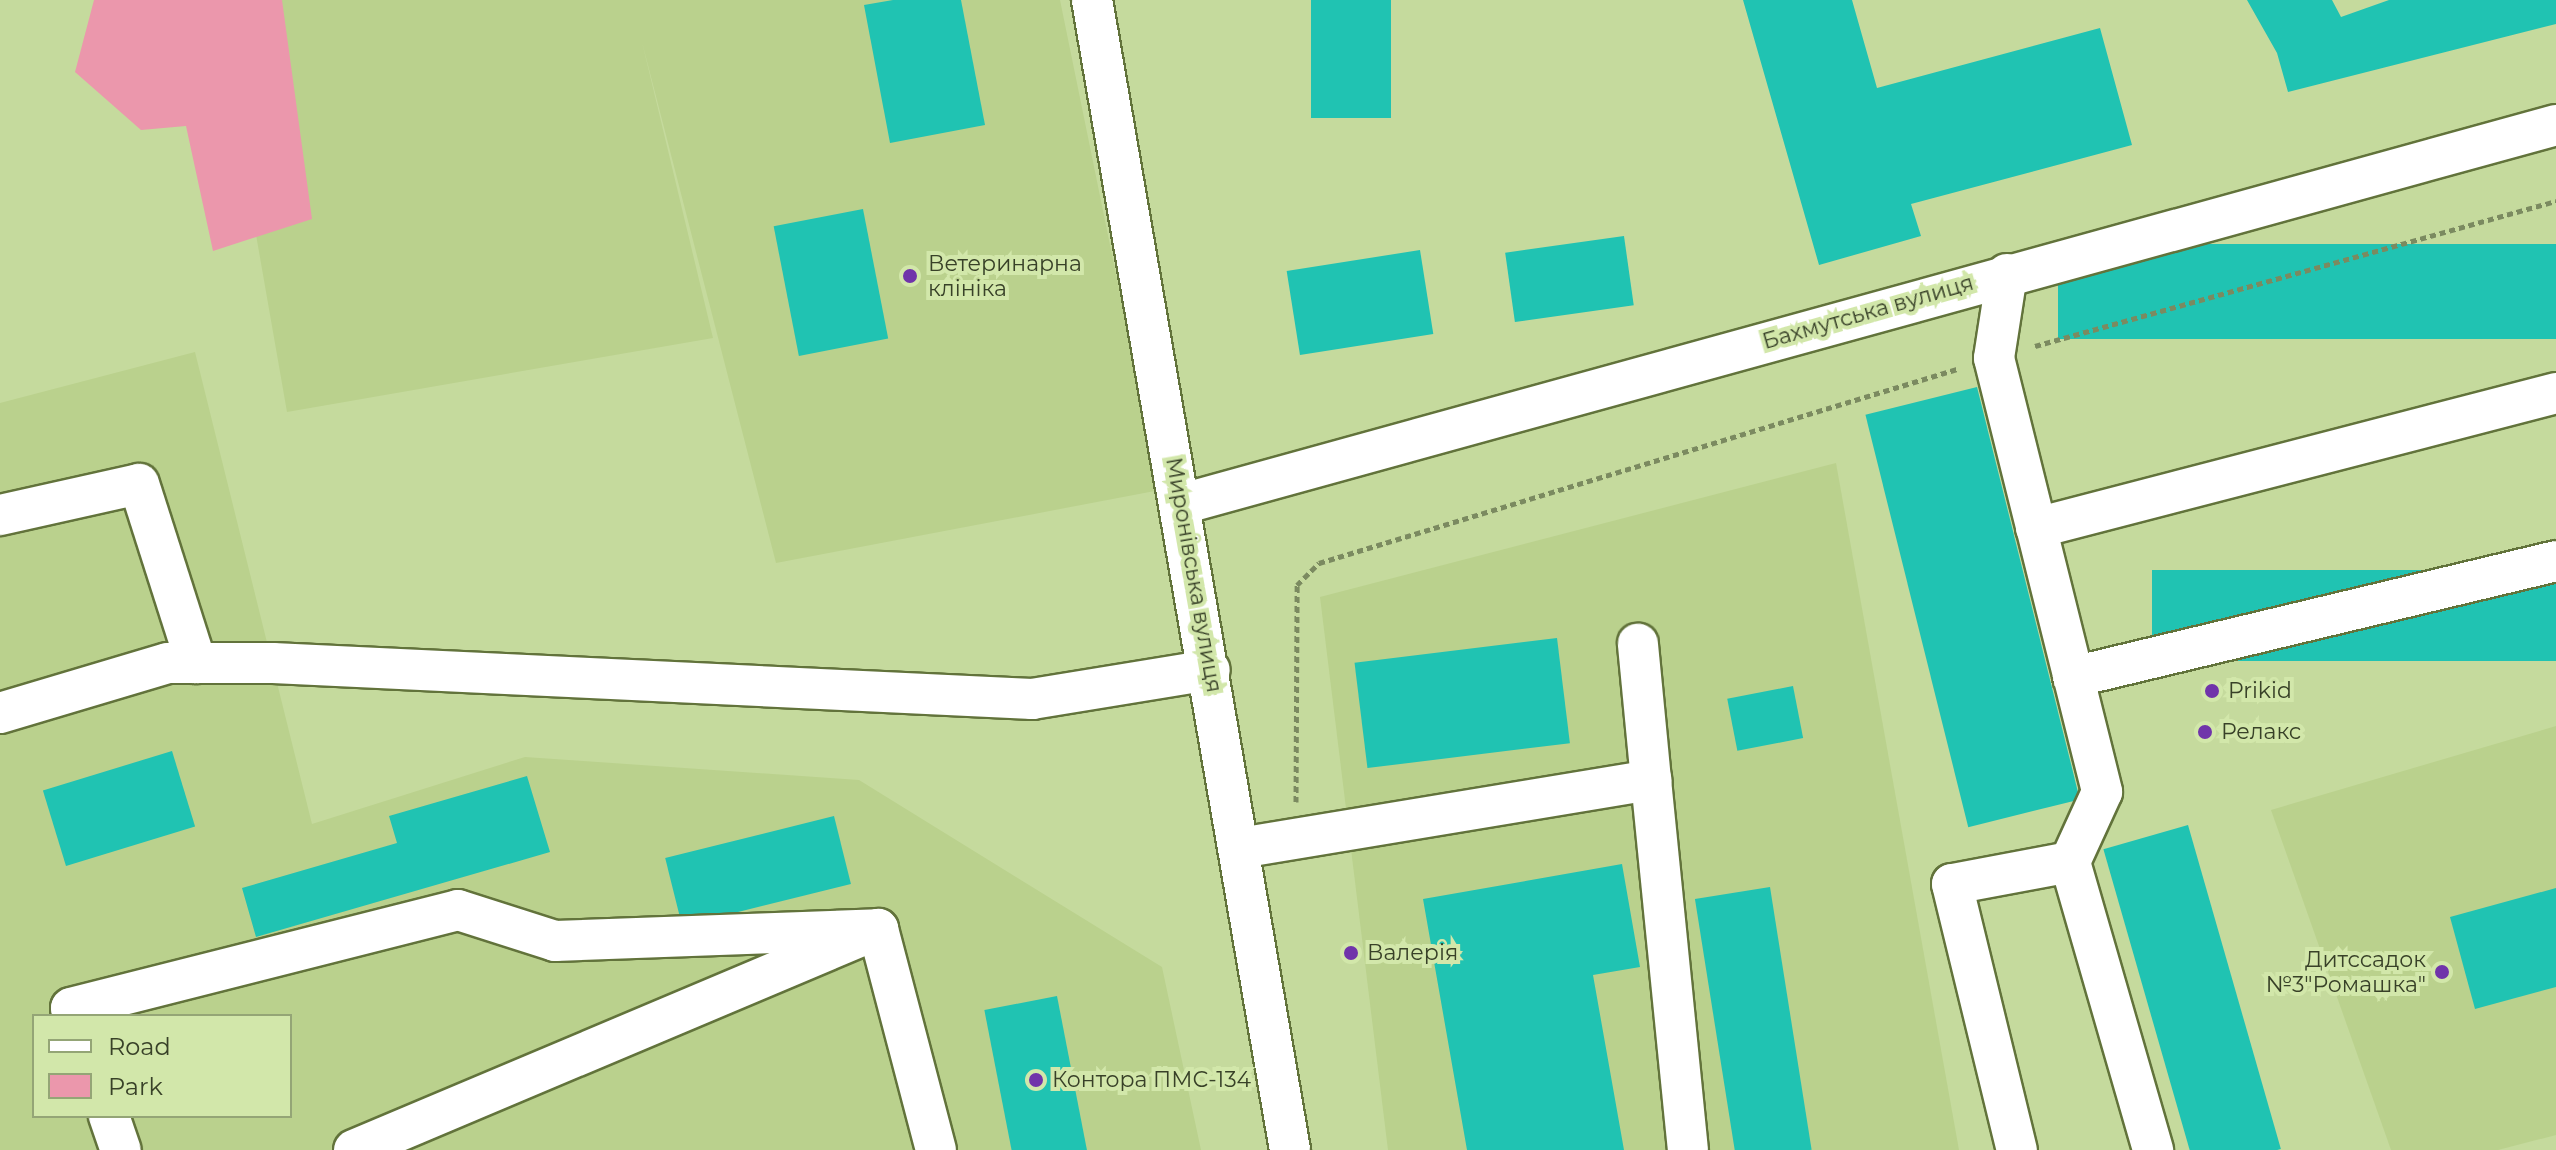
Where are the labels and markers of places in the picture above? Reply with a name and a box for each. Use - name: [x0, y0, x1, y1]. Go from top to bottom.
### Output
- place label: Ветеринарна клініка: [928, 250, 1082, 302]
- marker: Ветеринарна клініка: [899, 265, 921, 287]
- place label: Prikid: [2228, 678, 2292, 704]
- marker: Prikid: [2203, 682, 2221, 700]
- place label: Релакс: [2221, 719, 2301, 745]
- marker: Релакс: [2196, 723, 2214, 741]
- place label: Валерія: [1367, 940, 1458, 966]
- marker: Валерія: [1342, 944, 1360, 962]
- place label: Дитссадок №3"Ромашка": [2265, 946, 2426, 998]
- marker: Дитссадок №3"Ромашка": [2433, 963, 2451, 981]
- place label: Контора ПМС-134: [1052, 1067, 1251, 1093]
- marker: Контора ПМС-134: [1027, 1071, 1045, 1089]

